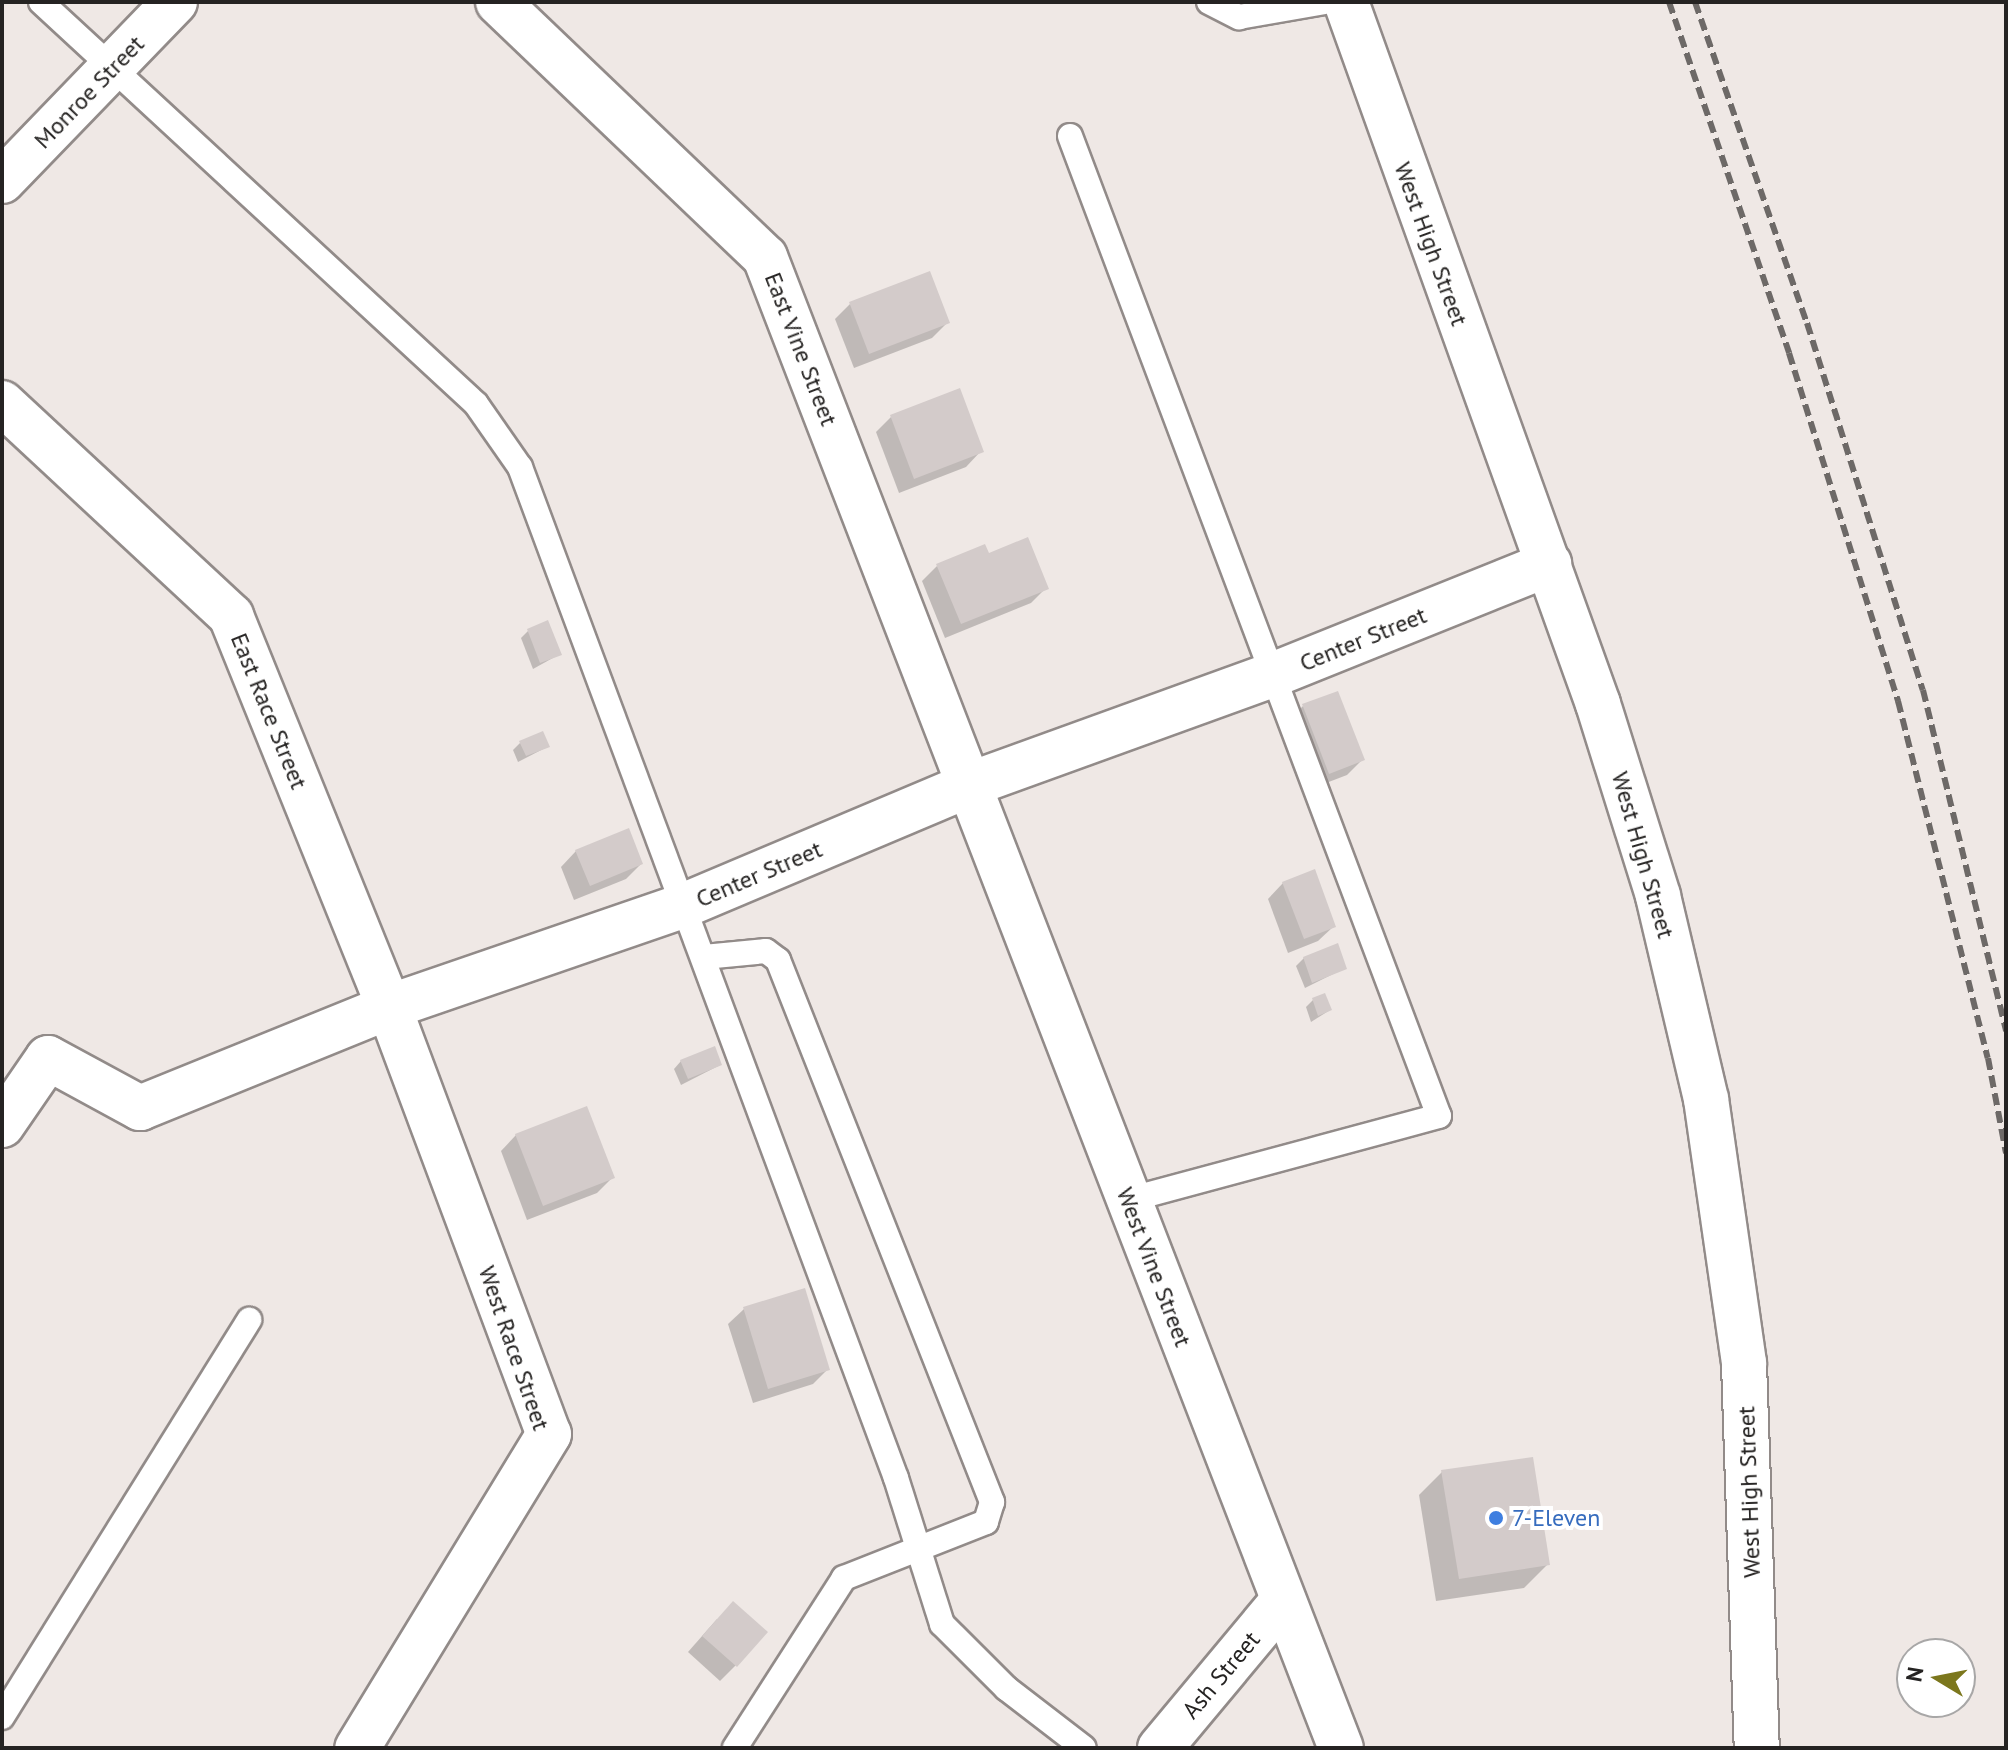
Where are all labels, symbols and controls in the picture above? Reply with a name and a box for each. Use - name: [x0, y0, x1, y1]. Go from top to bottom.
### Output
- street label: Monroe Street: [28, 30, 150, 154]
- street label: West High Street: [1388, 158, 1474, 330]
- street label: East Vine Street: [758, 268, 844, 430]
- street label: Center Street: [1295, 601, 1431, 677]
- street label: East Race Street: [225, 629, 313, 793]
- street label: West High Street: [1605, 768, 1681, 942]
- street label: Center Street: [692, 835, 826, 913]
- street label: West Vine Street: [1110, 1183, 1198, 1351]
- street label: West Race Street: [472, 1262, 556, 1434]
- street label: West High Street: [1732, 1406, 1766, 1578]
- place label: 7-Eleven: [1512, 1504, 1600, 1532]
- marker: 7-Eleven: [1487, 1509, 1505, 1527]
- street label: Ash Street: [1176, 1626, 1266, 1724]
- north arrow: [1896, 1638, 1976, 1718]
- text: N: [1899, 1665, 1929, 1684]

